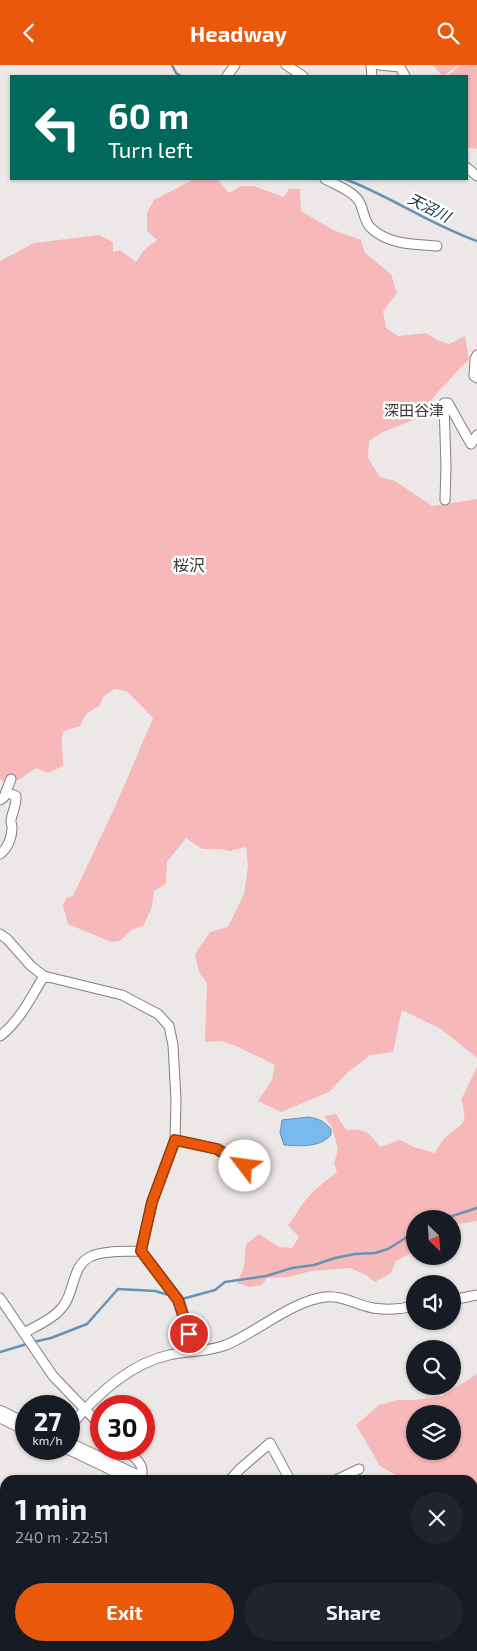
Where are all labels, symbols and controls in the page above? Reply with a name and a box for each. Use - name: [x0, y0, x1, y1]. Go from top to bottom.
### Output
- icon: back: [15, 19, 43, 47]
- icon: search: [434, 19, 462, 47]
- text: Headway: [190, 20, 287, 46]
- text: 60 m: [108, 94, 189, 136]
- icon: left: [25, 95, 90, 160]
- text: Turn left: [108, 136, 193, 162]
- water label: 天沼川: [405, 189, 455, 226]
- district label: 深田谷津: [384, 401, 444, 419]
- district label: 桜沢: [173, 555, 205, 574]
- position arrow: [218, 1139, 270, 1191]
- north arrow: [406, 1210, 461, 1265]
- map controls: [406, 1210, 461, 1460]
- button: sound: [406, 1275, 461, 1330]
- pin: [168, 1313, 210, 1355]
- icon: arrive: [175, 1320, 203, 1348]
- button: search: [406, 1340, 461, 1395]
- speed limit sign: 30: [90, 1395, 155, 1460]
- button: layers: [406, 1405, 461, 1460]
- text: 27: [34, 1406, 61, 1436]
- text: km/h: [33, 1433, 62, 1447]
- text: 1 min: [15, 1490, 87, 1526]
- button: close: [411, 1492, 463, 1544]
- text: 240 m · 22:51: [15, 1527, 109, 1546]
- button: Exit: [15, 1583, 234, 1641]
- button: Share: [244, 1583, 463, 1641]

